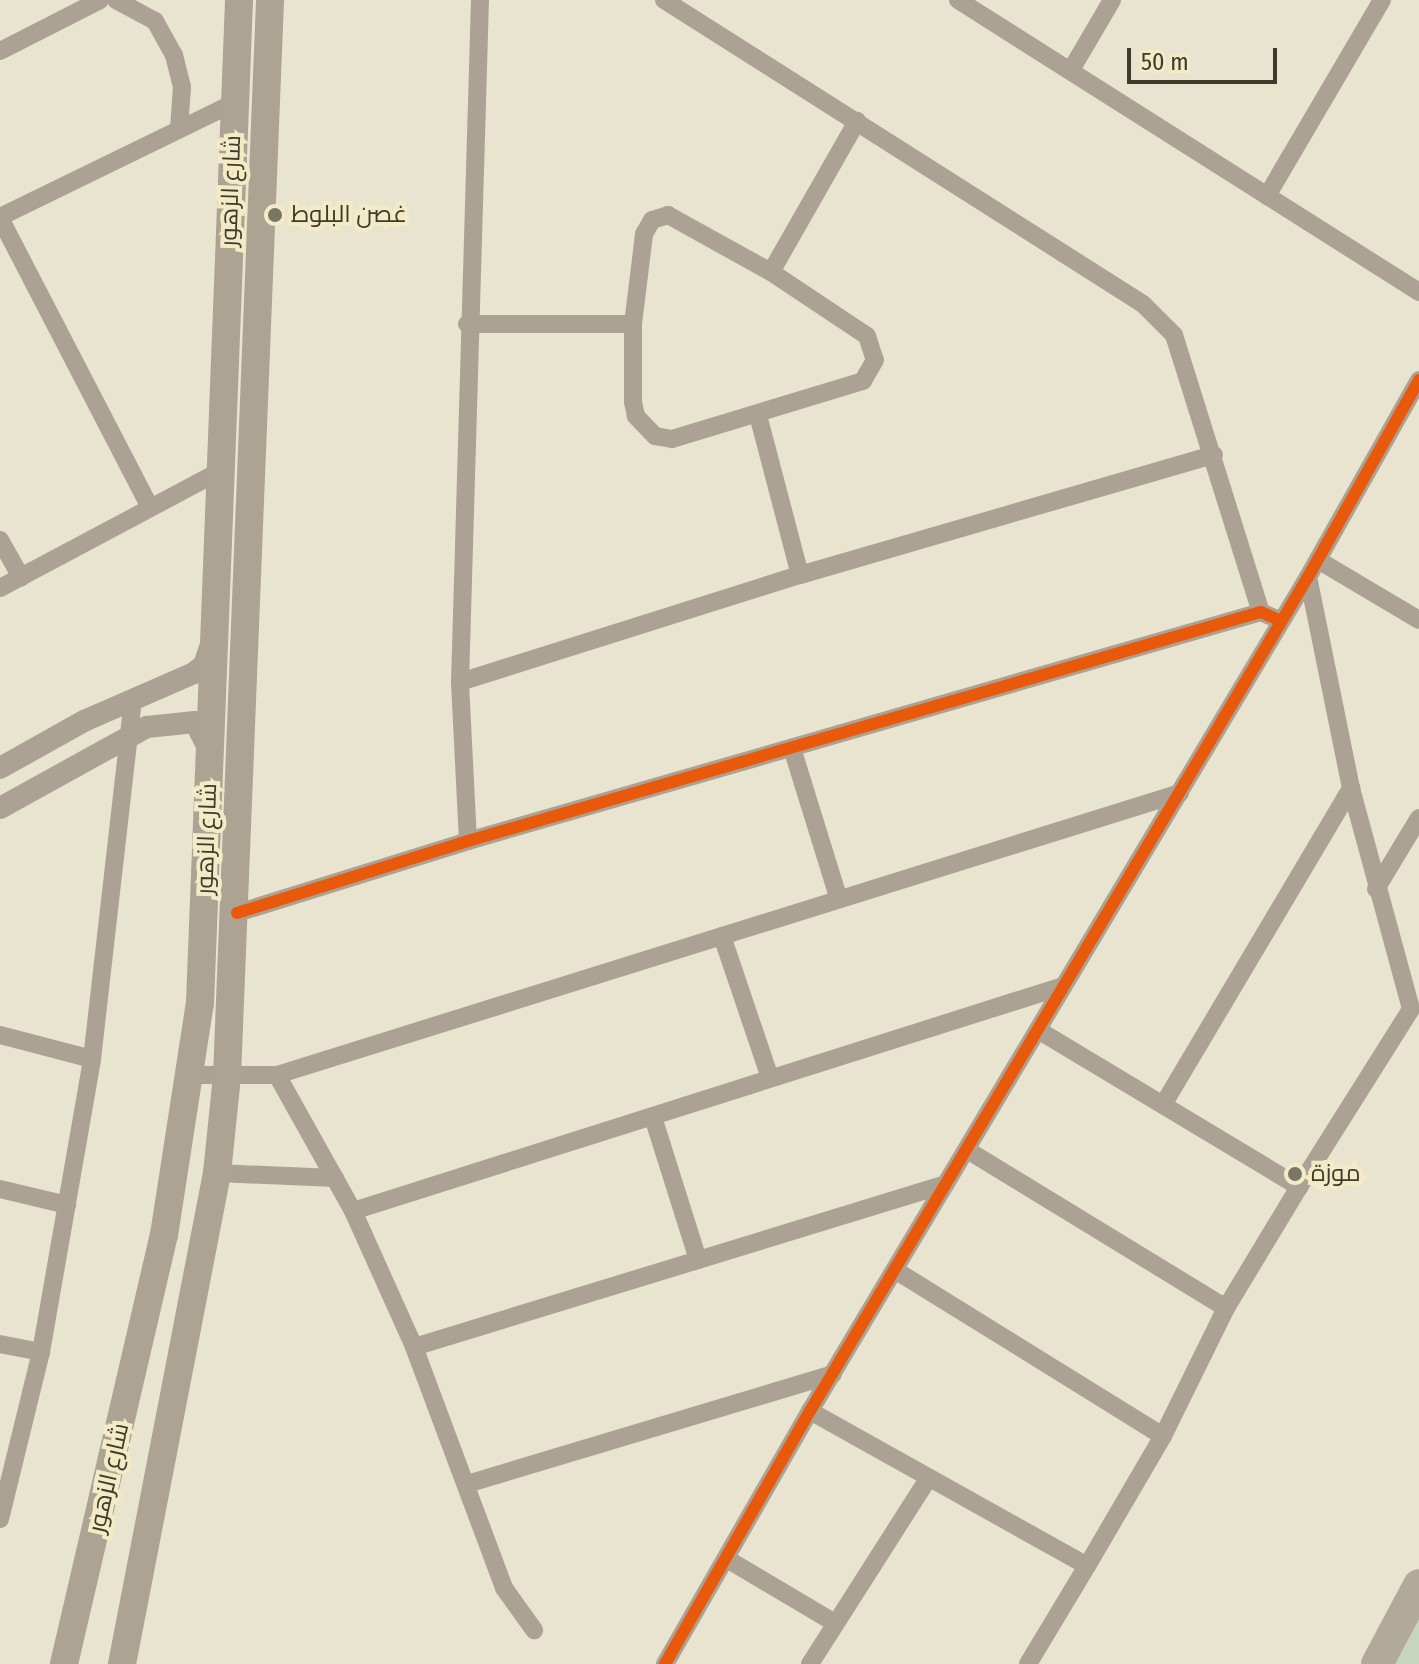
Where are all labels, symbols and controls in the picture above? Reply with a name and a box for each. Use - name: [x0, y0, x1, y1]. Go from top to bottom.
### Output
- scale bar: [1131, 32, 1281, 82]
- text: 50 m: [1141, 48, 1189, 76]
- street label: شارع الزهور: [215, 135, 247, 247]
- place label: غصن البلوط: [291, 201, 407, 229]
- marker: غصن البلوط: [266, 206, 284, 224]
- street label: شارع الزهور: [191, 783, 223, 895]
- place label: موزة: [1311, 1160, 1361, 1188]
- marker: موزة: [1286, 1165, 1304, 1183]
- street label: شارع الزهور: [82, 1420, 136, 1536]

